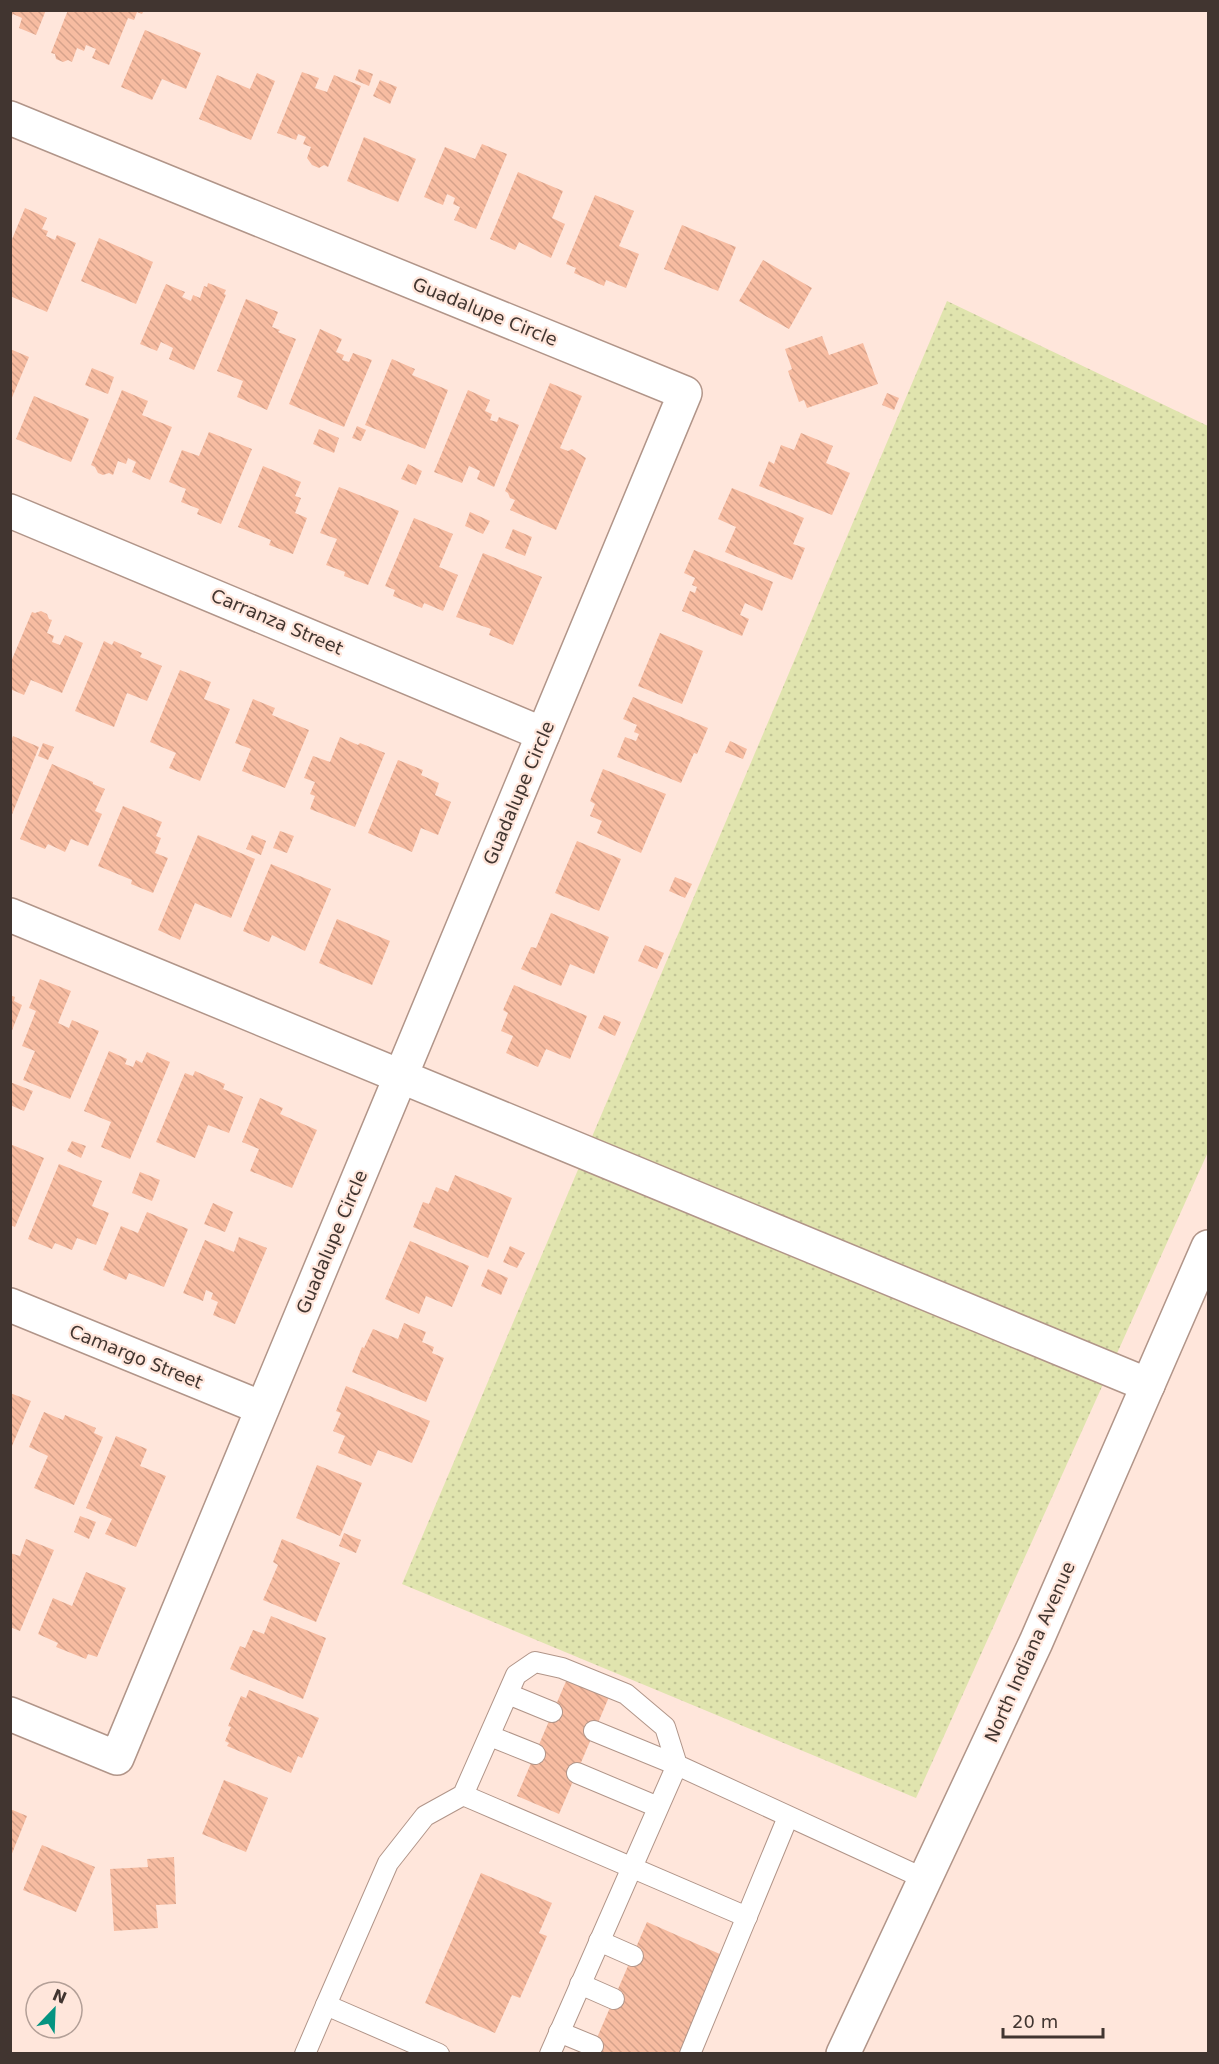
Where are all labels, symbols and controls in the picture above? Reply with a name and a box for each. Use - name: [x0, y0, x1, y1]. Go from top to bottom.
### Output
- street label: Guadalupe Circle: [410, 273, 561, 350]
- street label: Carranza Street: [208, 584, 346, 659]
- street label: Guadalupe Circle: [479, 718, 558, 868]
- street label: Guadalupe Circle: [292, 1167, 371, 1317]
- street label: Camargo Street: [66, 1320, 206, 1393]
- street label: North Indiana Avenue: [980, 1558, 1079, 1745]
- north arrow: [24, 1980, 84, 2040]
- text: N: [50, 1985, 70, 2008]
- scale bar: [1003, 2001, 1104, 2039]
- text: 20 m: [1012, 2011, 1058, 2032]

